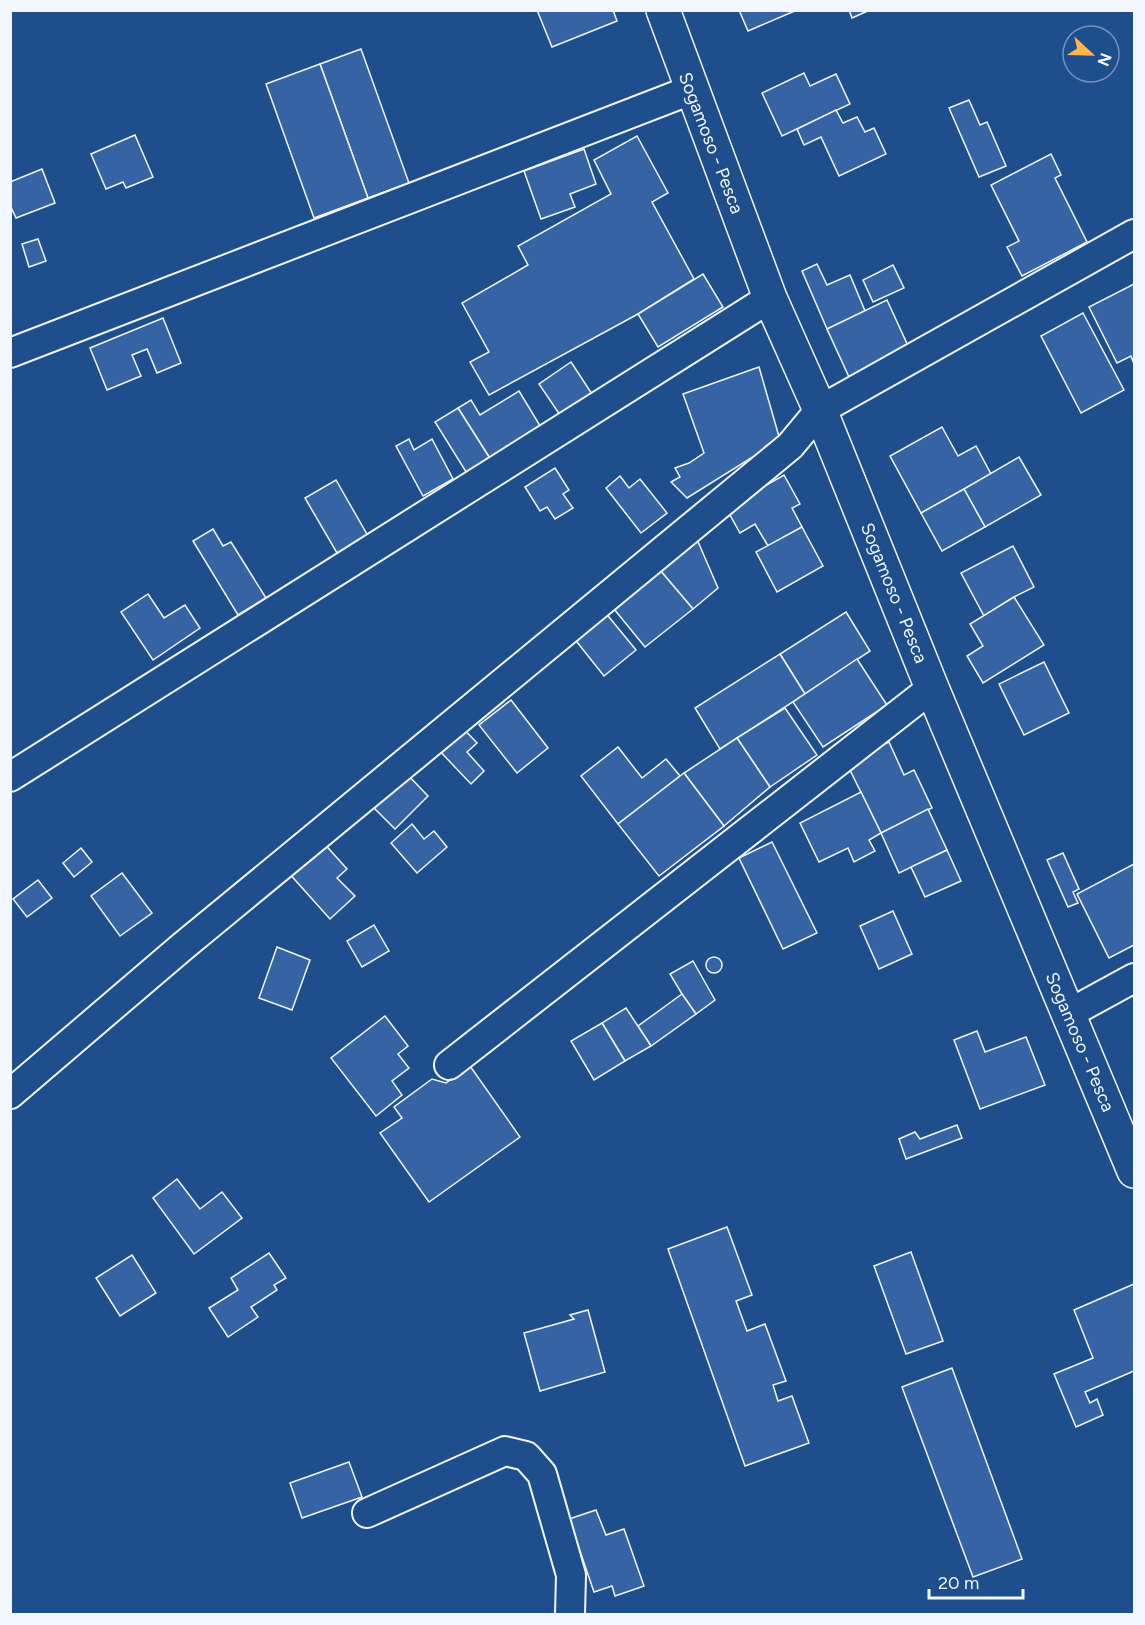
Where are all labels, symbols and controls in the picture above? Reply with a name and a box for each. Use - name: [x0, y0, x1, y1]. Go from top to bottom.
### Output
- north arrow: [1061, 24, 1121, 84]
- text: N: [1093, 50, 1116, 69]
- street label: Sogamoso - Pesca: [674, 69, 748, 217]
- street label: Sogamoso - Pesca: [856, 520, 932, 666]
- street label: Sogamoso - Pesca: [1041, 969, 1119, 1115]
- scale bar: [929, 1562, 1024, 1600]
- text: 20 m: [938, 1572, 979, 1594]

